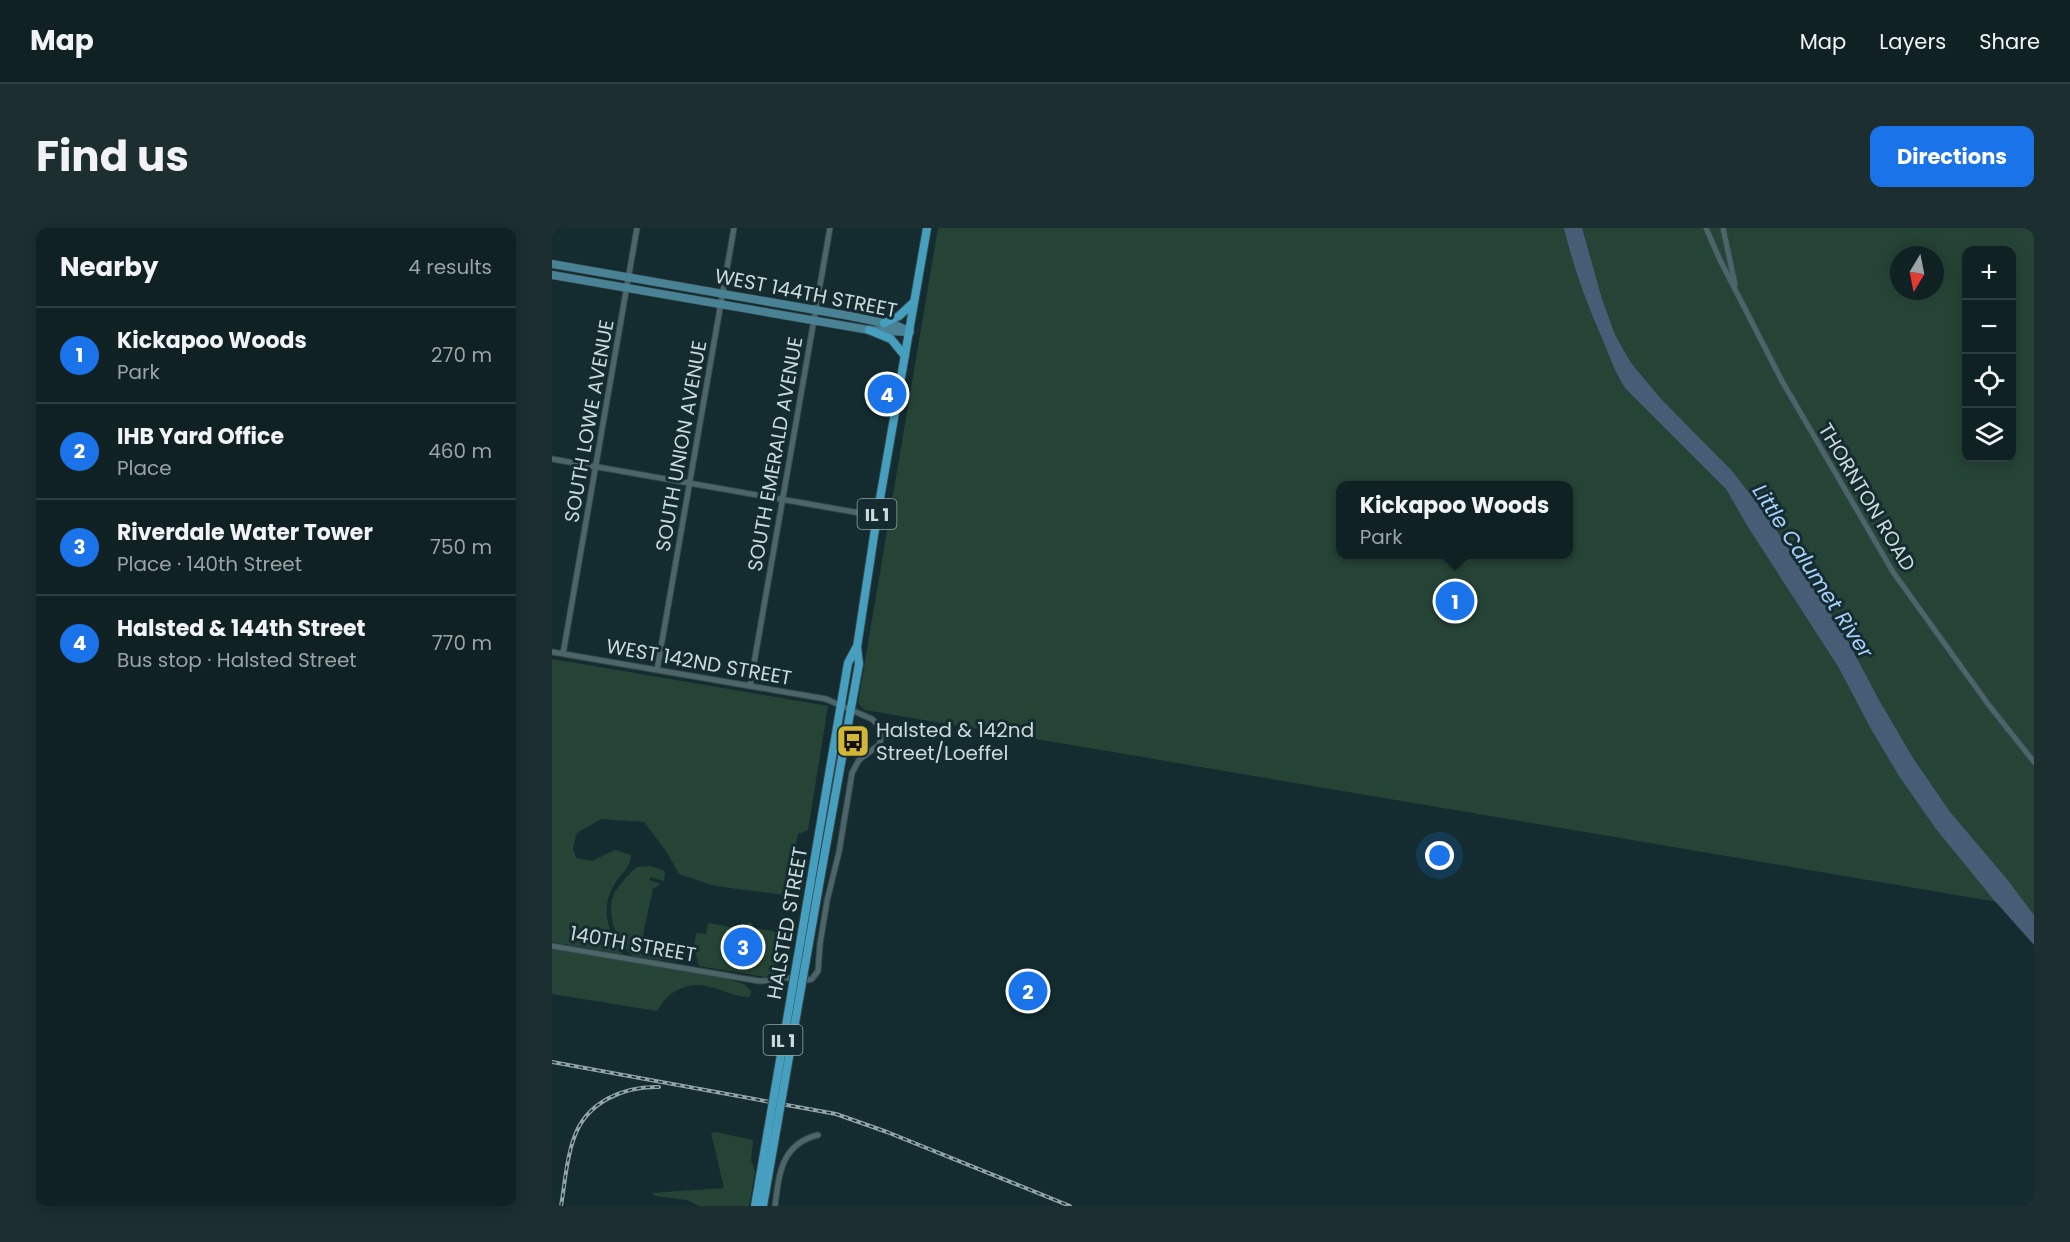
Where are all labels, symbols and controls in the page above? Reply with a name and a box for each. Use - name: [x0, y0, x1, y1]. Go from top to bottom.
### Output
- text: Map: [30, 21, 94, 60]
- text: Map: [1800, 27, 1846, 56]
- text: Layers: [1879, 27, 1946, 56]
- text: Share: [1979, 27, 2040, 56]
- button: Directions: [1870, 126, 2034, 187]
- text: Find us: [36, 127, 189, 186]
- north arrow: [1890, 246, 1944, 300]
- map controls: [1962, 246, 2016, 462]
- button: +: [1962, 246, 2016, 300]
- text: Nearby: [60, 249, 158, 285]
- text: 4 results: [408, 253, 492, 281]
- street label: WEST 144TH STREET: [712, 262, 900, 324]
- button: −: [1962, 300, 2016, 354]
- street label: SOUTH LOWE AVENUE: [557, 317, 621, 525]
- text: Kickapoo Woods: [117, 325, 307, 356]
- street label: SOUTH EMERALD AVENUE: [741, 335, 809, 573]
- street label: SOUTH UNION AVENUE: [649, 338, 713, 554]
- text: 1: [76, 341, 83, 369]
- text: 270 m: [431, 341, 492, 369]
- button: locate: [1962, 354, 2016, 408]
- text: Park: [117, 358, 160, 386]
- pin: 4: [868, 372, 906, 416]
- button: layers: [1962, 408, 2016, 462]
- street label: THORNTON ROAD: [1812, 418, 1922, 576]
- text: IHB Yard Office: [117, 421, 284, 452]
- text: 2: [74, 437, 85, 465]
- text: 460 m: [428, 437, 492, 465]
- text: Place: [117, 454, 172, 482]
- water label: Little Calumet River: [1746, 478, 1881, 665]
- popup: [1336, 481, 1573, 559]
- text: Kickapoo Woods: [1360, 490, 1549, 521]
- road number: IL 1: [858, 499, 896, 529]
- text: Riverdale Water Tower: [117, 517, 373, 548]
- text: Park: [1360, 523, 1403, 551]
- text: 3: [73, 533, 86, 561]
- text: 750 m: [430, 533, 492, 561]
- text: Place · 140th Street: [117, 550, 302, 578]
- pin: 1: [1436, 578, 1474, 623]
- text: Halsted & 144th Street: [117, 613, 366, 644]
- text: 4: [73, 629, 86, 657]
- text: 770 m: [432, 629, 492, 657]
- street label: WEST 142ND STREET: [604, 632, 794, 692]
- text: Bus stop · Halsted Street: [117, 646, 357, 674]
- place label: Halsted & 142nd Street/Loeffel: [876, 716, 1034, 767]
- bus stop icon: Halsted & 142nd Street/Loeffel: [835, 723, 871, 759]
- your location: [1425, 841, 1454, 870]
- street label: HALSTED STREET: [760, 844, 814, 1001]
- street label: 140TH STREET: [568, 919, 698, 969]
- pin: 3: [724, 924, 762, 970]
- pin: 2: [1008, 968, 1048, 1014]
- road number: IL 1: [764, 1025, 802, 1055]

